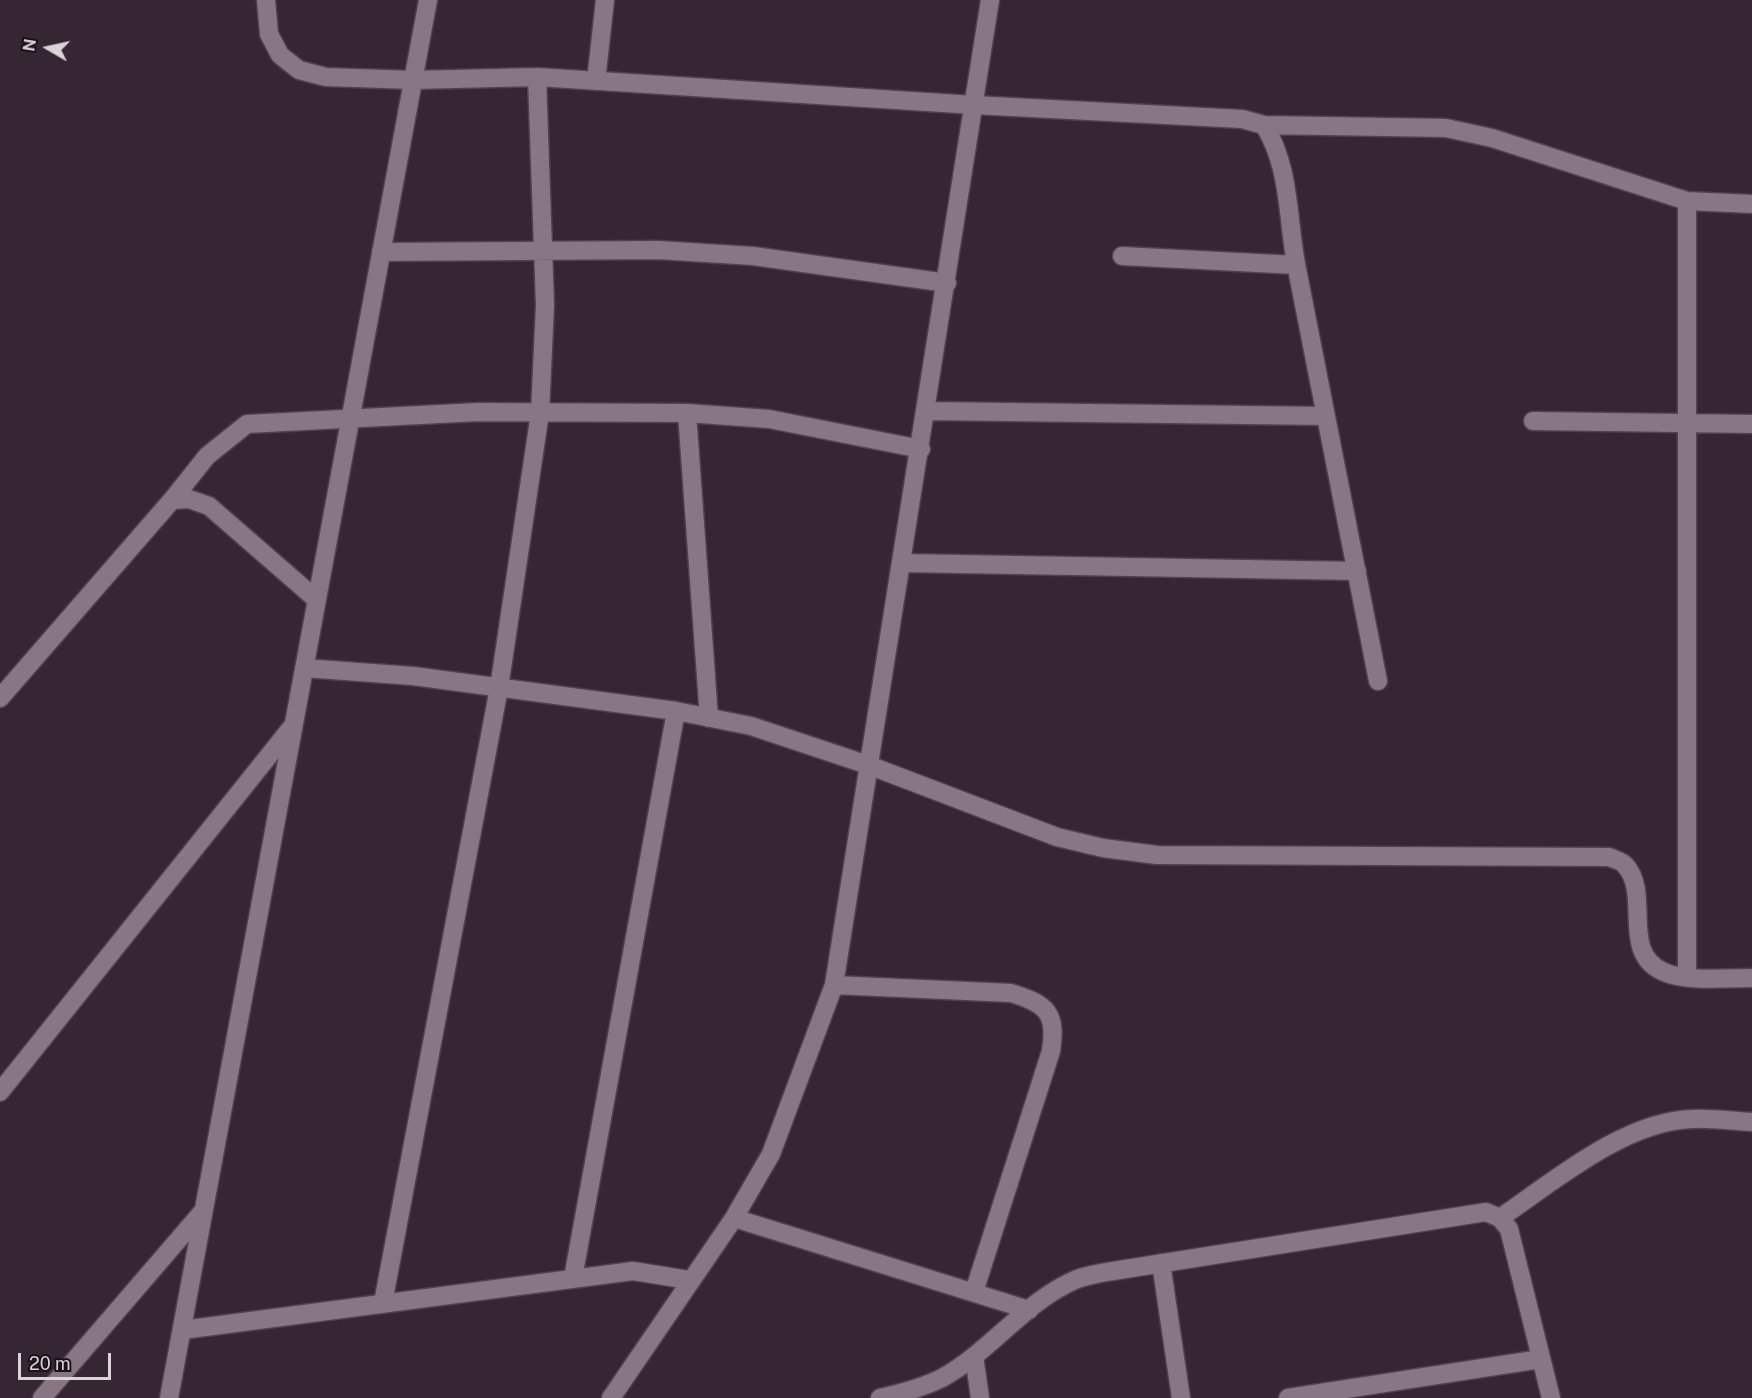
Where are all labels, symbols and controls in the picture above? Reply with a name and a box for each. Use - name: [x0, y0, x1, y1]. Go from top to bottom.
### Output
- north arrow: [18, 18, 78, 78]
- text: N: [19, 37, 40, 53]
- scale bar: [21, 1341, 114, 1379]
- text: 20 m: [29, 1353, 71, 1374]

